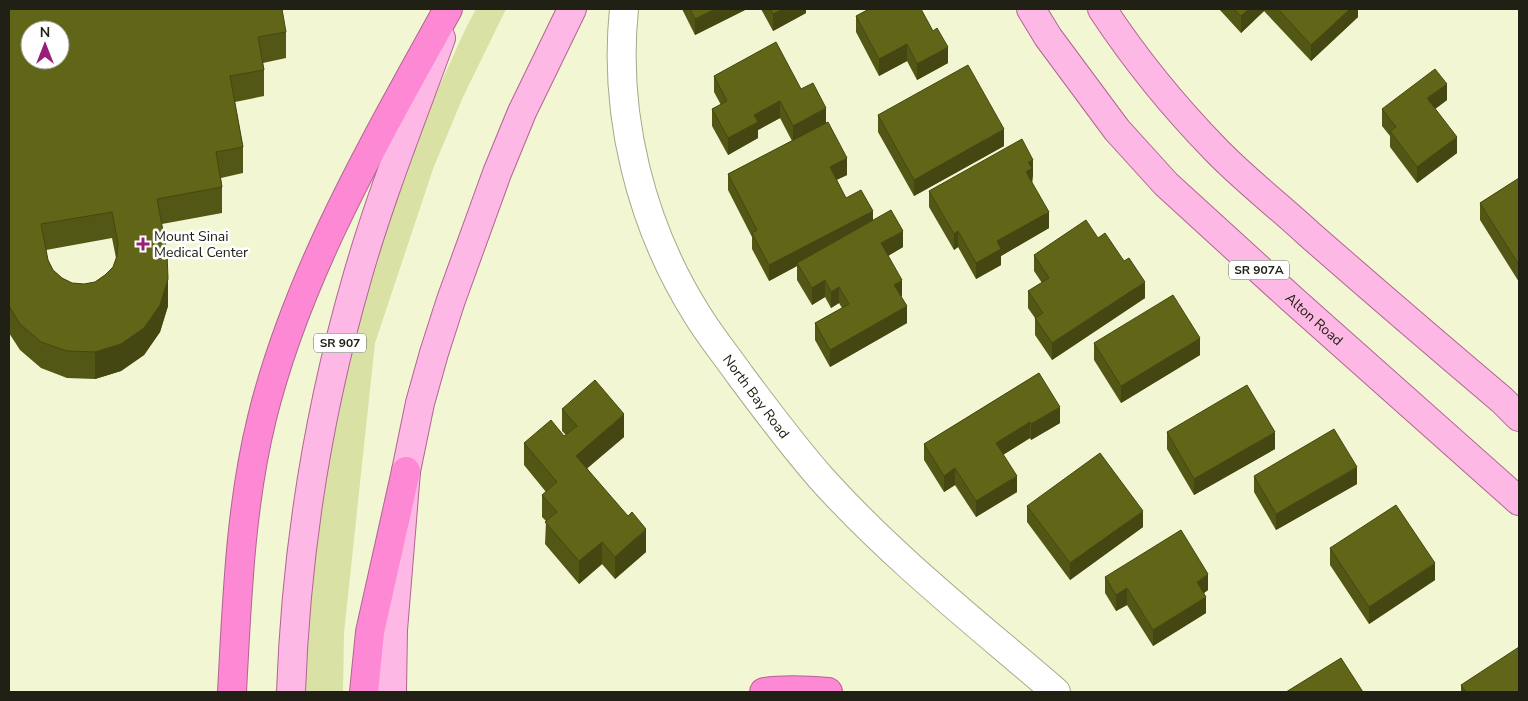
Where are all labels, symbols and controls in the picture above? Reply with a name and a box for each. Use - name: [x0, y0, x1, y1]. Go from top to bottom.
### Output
- north arrow: [20, 20, 70, 70]
- text: N: [40, 23, 50, 42]
- place label: Mount Sinai Medical Center: [154, 227, 248, 262]
- marker: Mount Sinai Medical Center: [136, 237, 150, 251]
- road number: SR 907A: [1229, 260, 1289, 280]
- street label: Alton Road: [1281, 289, 1347, 350]
- road number: SR 907: [314, 333, 366, 352]
- street label: North Bay Road: [718, 351, 794, 443]

